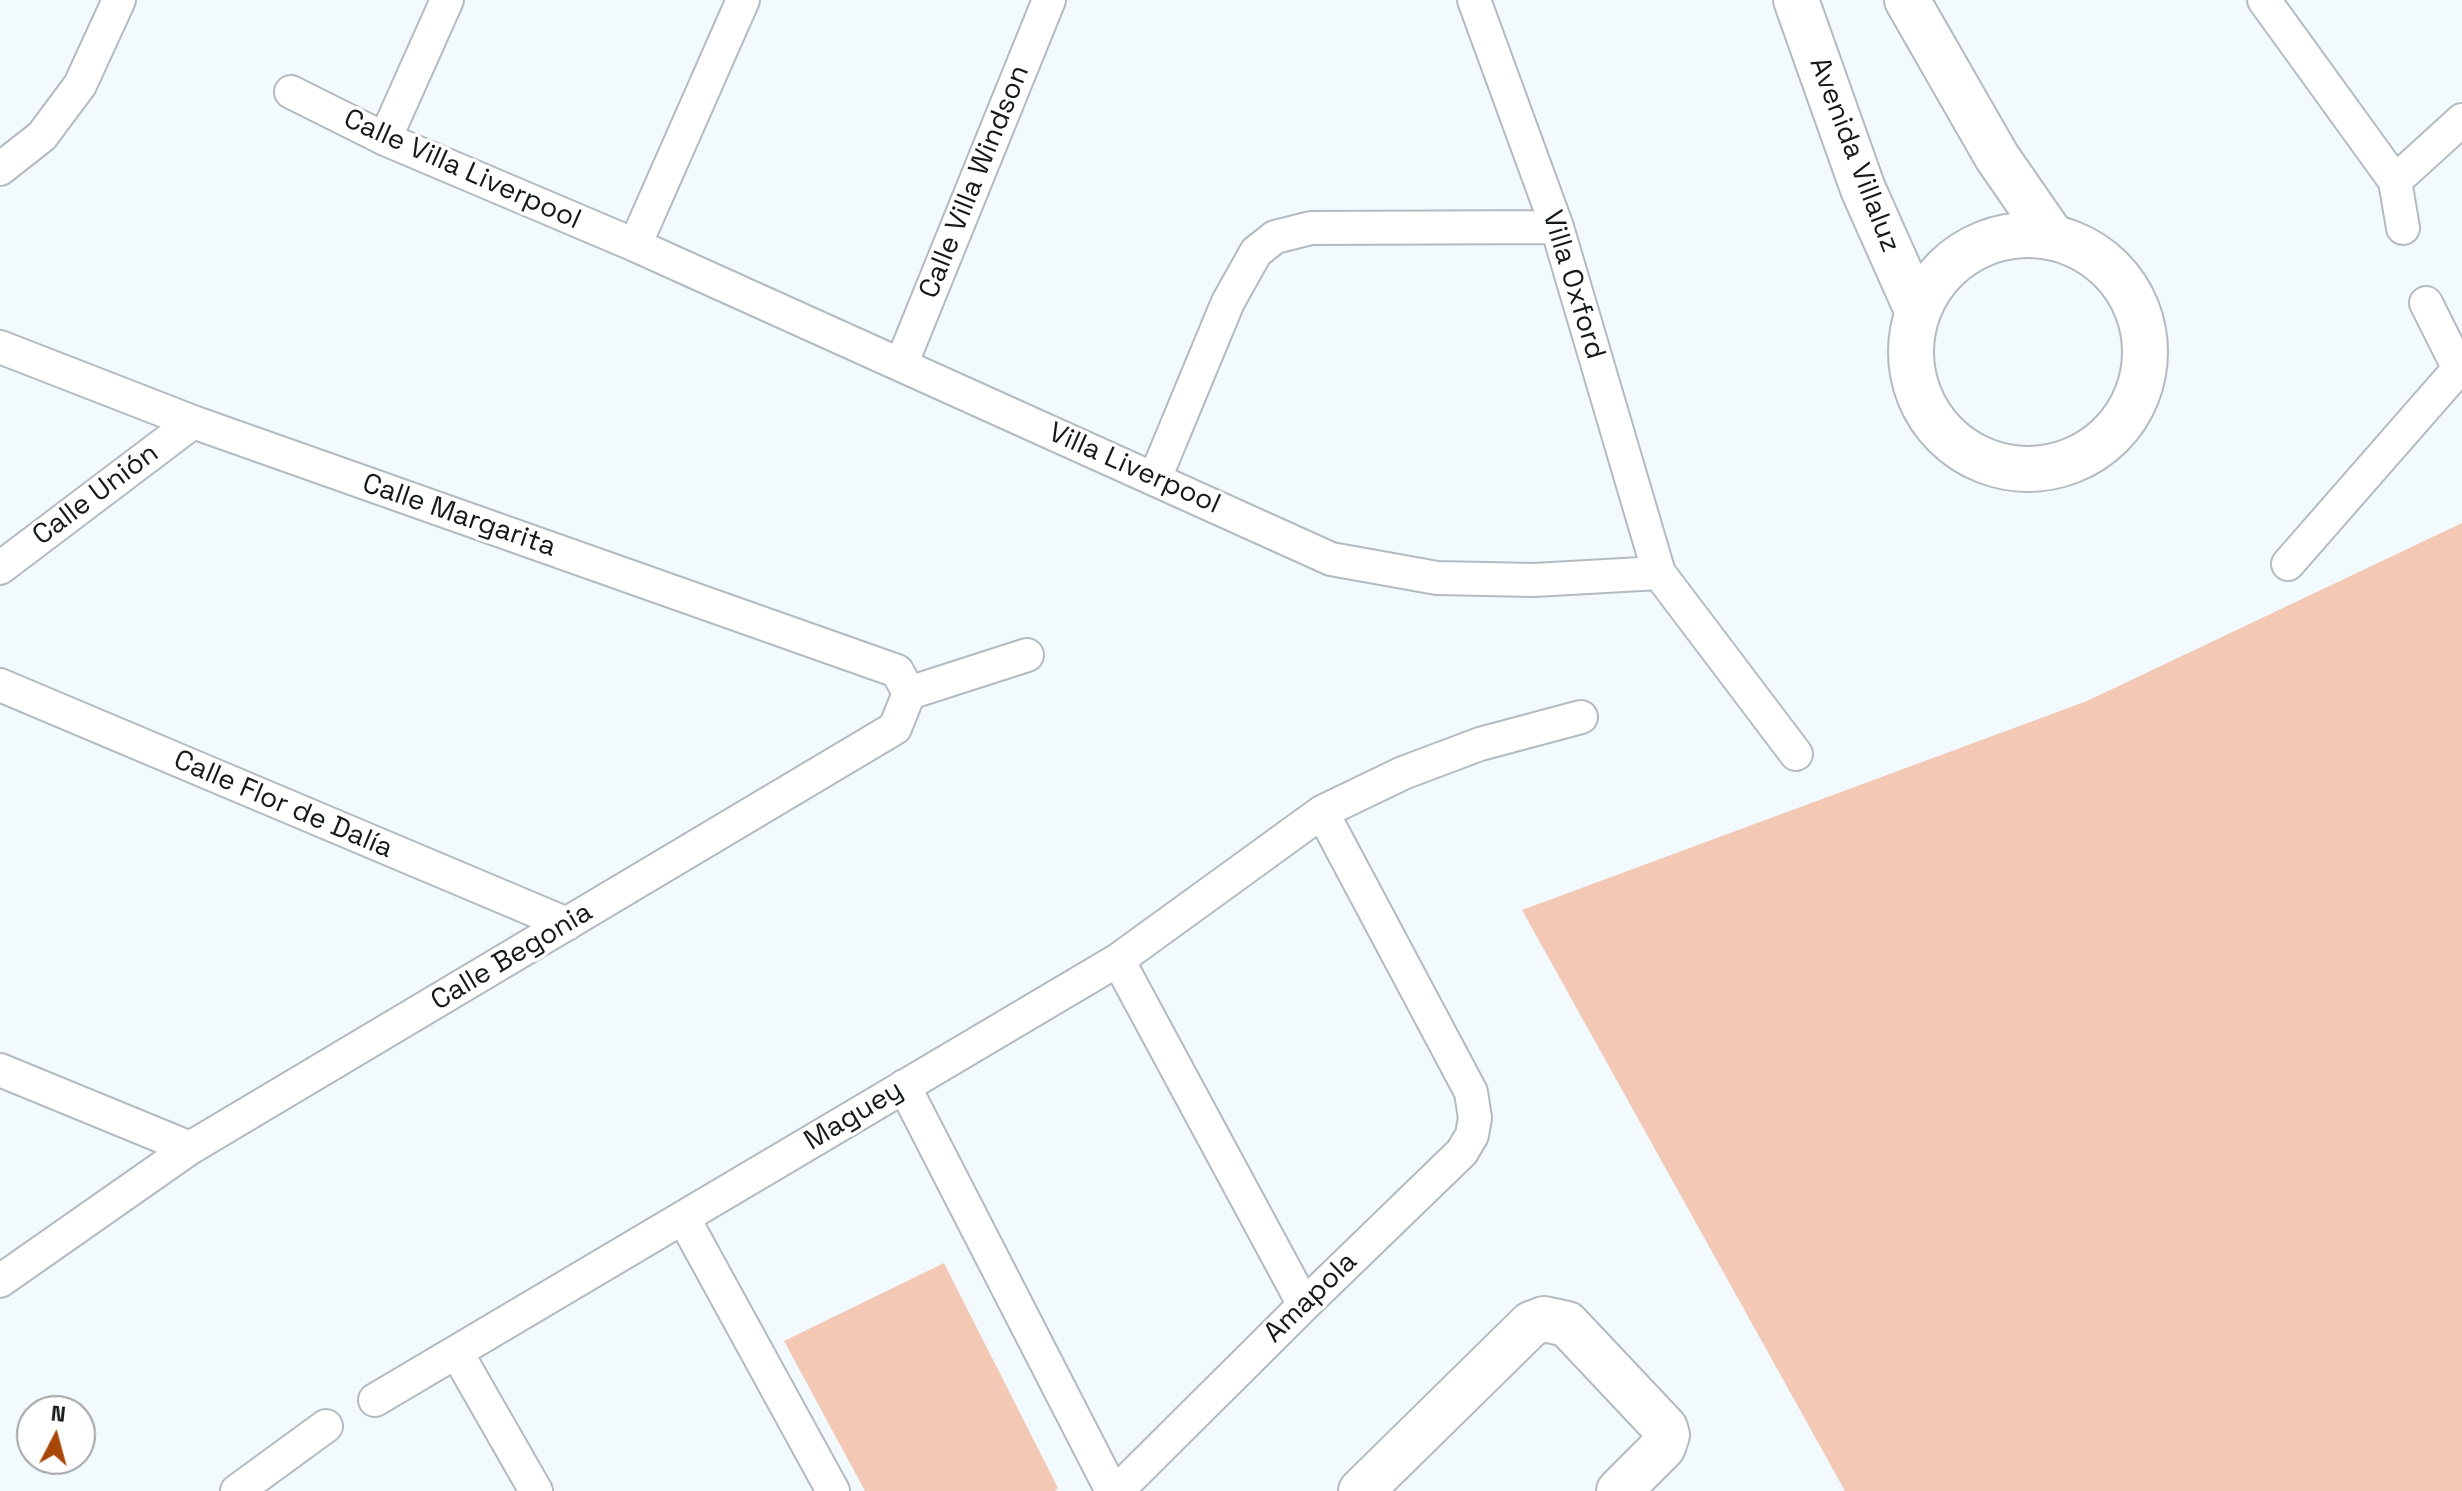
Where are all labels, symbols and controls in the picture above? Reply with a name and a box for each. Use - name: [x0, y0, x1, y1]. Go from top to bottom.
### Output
- street label: Avenida Villaluz: [1801, 53, 1907, 257]
- street label: Calle Villa Windson: [913, 60, 1037, 304]
- street label: Calle Villa Liverpool: [338, 103, 586, 237]
- street label: Villa Oxford: [1534, 207, 1612, 363]
- street label: Villa Liverpool: [1043, 416, 1225, 522]
- street label: Calle Unión: [27, 437, 165, 553]
- street label: Calle Margarita: [358, 467, 560, 565]
- street label: Calle Flor de Dalía: [168, 744, 398, 866]
- street label: Calle Begonia: [425, 896, 599, 1018]
- street label: Maguey: [799, 1074, 909, 1158]
- street label: Amapola: [1258, 1246, 1364, 1350]
- north arrow: [16, 1395, 96, 1475]
- text: N: [50, 1398, 67, 1428]

